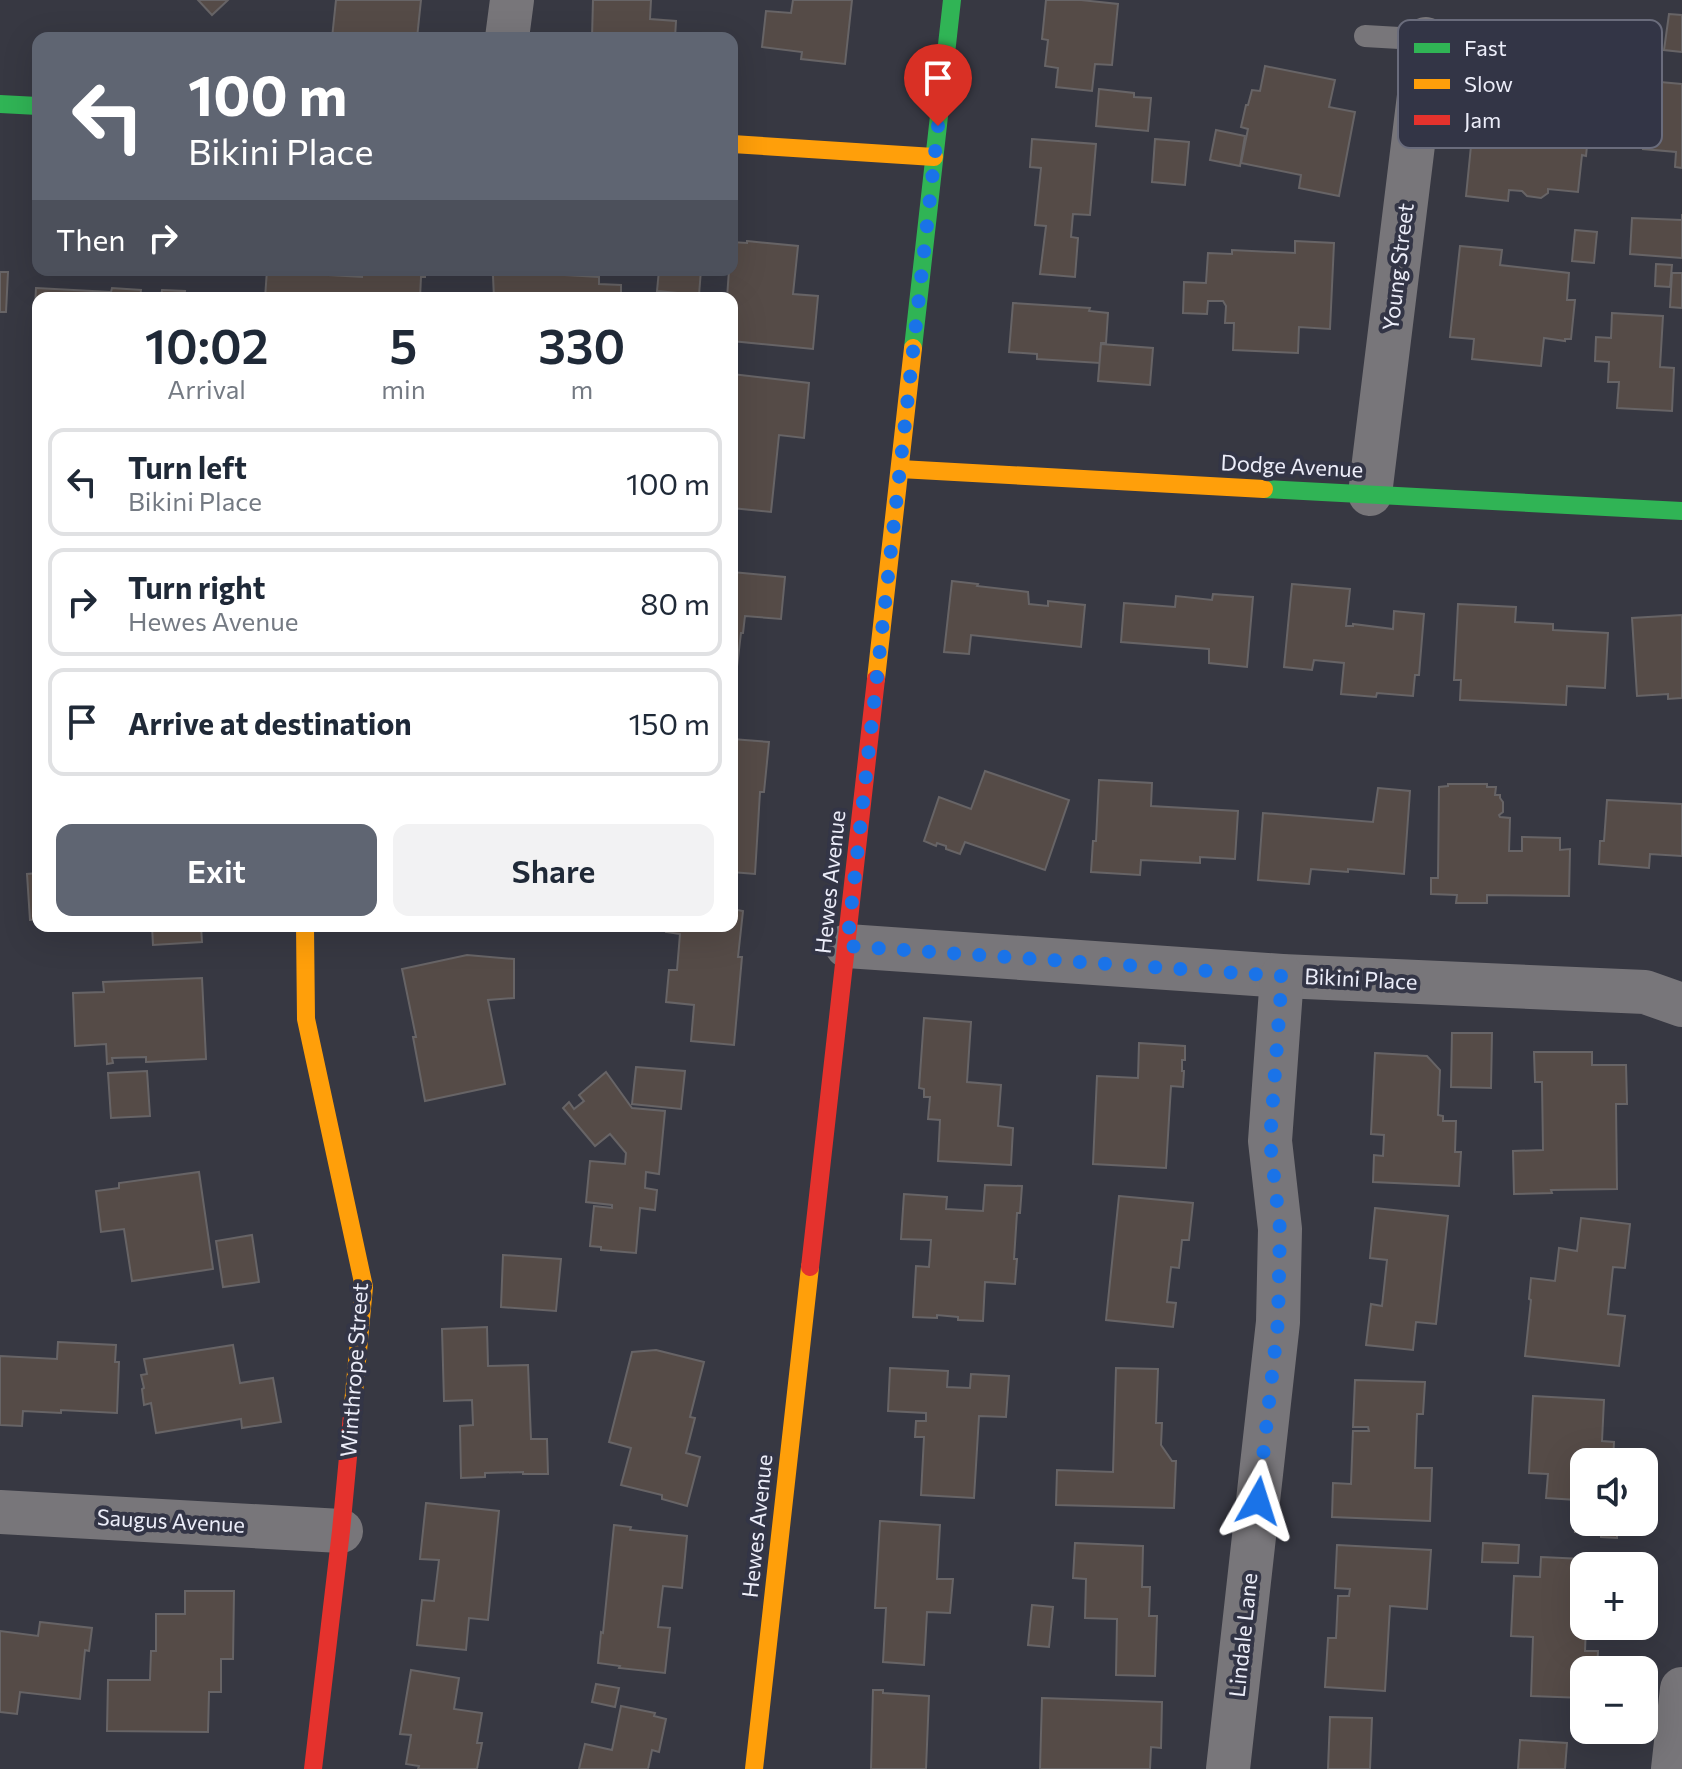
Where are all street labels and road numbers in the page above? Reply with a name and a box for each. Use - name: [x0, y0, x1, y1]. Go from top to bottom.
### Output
- street label: Young Street: [1376, 201, 1419, 332]
- street label: Dodge Avenue: [1220, 448, 1364, 483]
- street label: Hewes Avenue: [809, 809, 850, 955]
- street label: Bikini Place: [1304, 962, 1418, 995]
- street label: Winthrope Street: [334, 1282, 373, 1458]
- street label: Hewes Avenue: [736, 1453, 777, 1599]
- street label: Saugus Avenue: [96, 1503, 246, 1538]
- street label: Lindale Lane: [1223, 1571, 1262, 1698]

